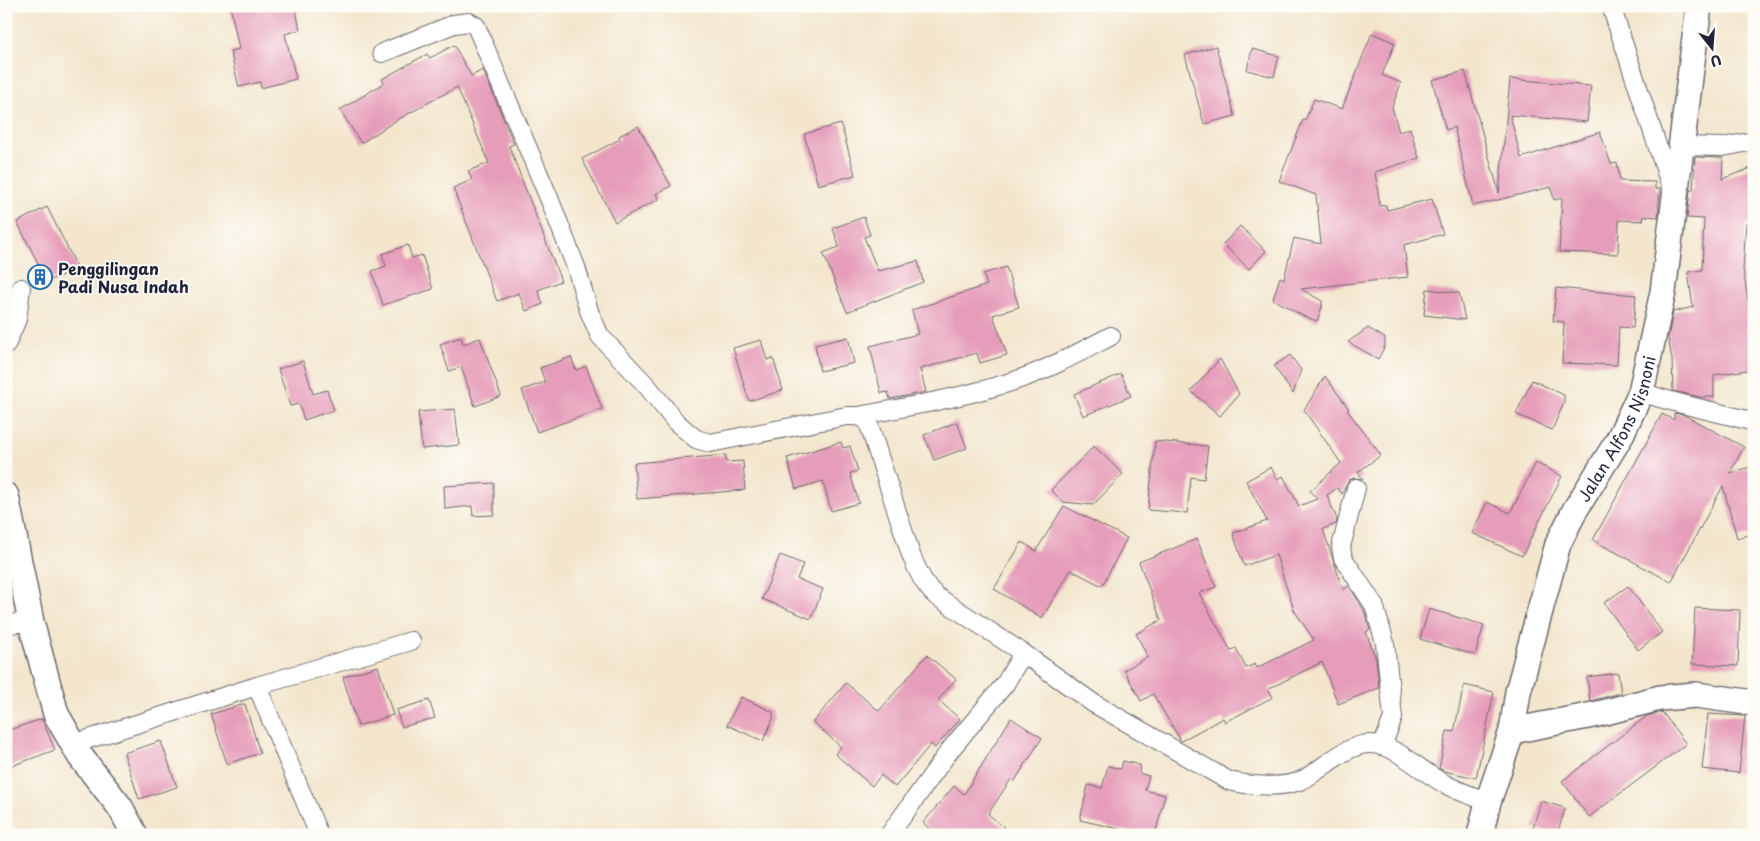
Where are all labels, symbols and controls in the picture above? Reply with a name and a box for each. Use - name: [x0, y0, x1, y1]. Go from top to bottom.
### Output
- north arrow: [1688, 22, 1738, 72]
- text: U: [1708, 49, 1724, 73]
- place label: Penggilingan Padi Nusa Indah: [58, 256, 189, 298]
- building icon: Penggilingan Padi Nusa Indah: [27, 264, 53, 290]
- street label: Jalan Alfons Nisnoni: [1571, 353, 1661, 506]

